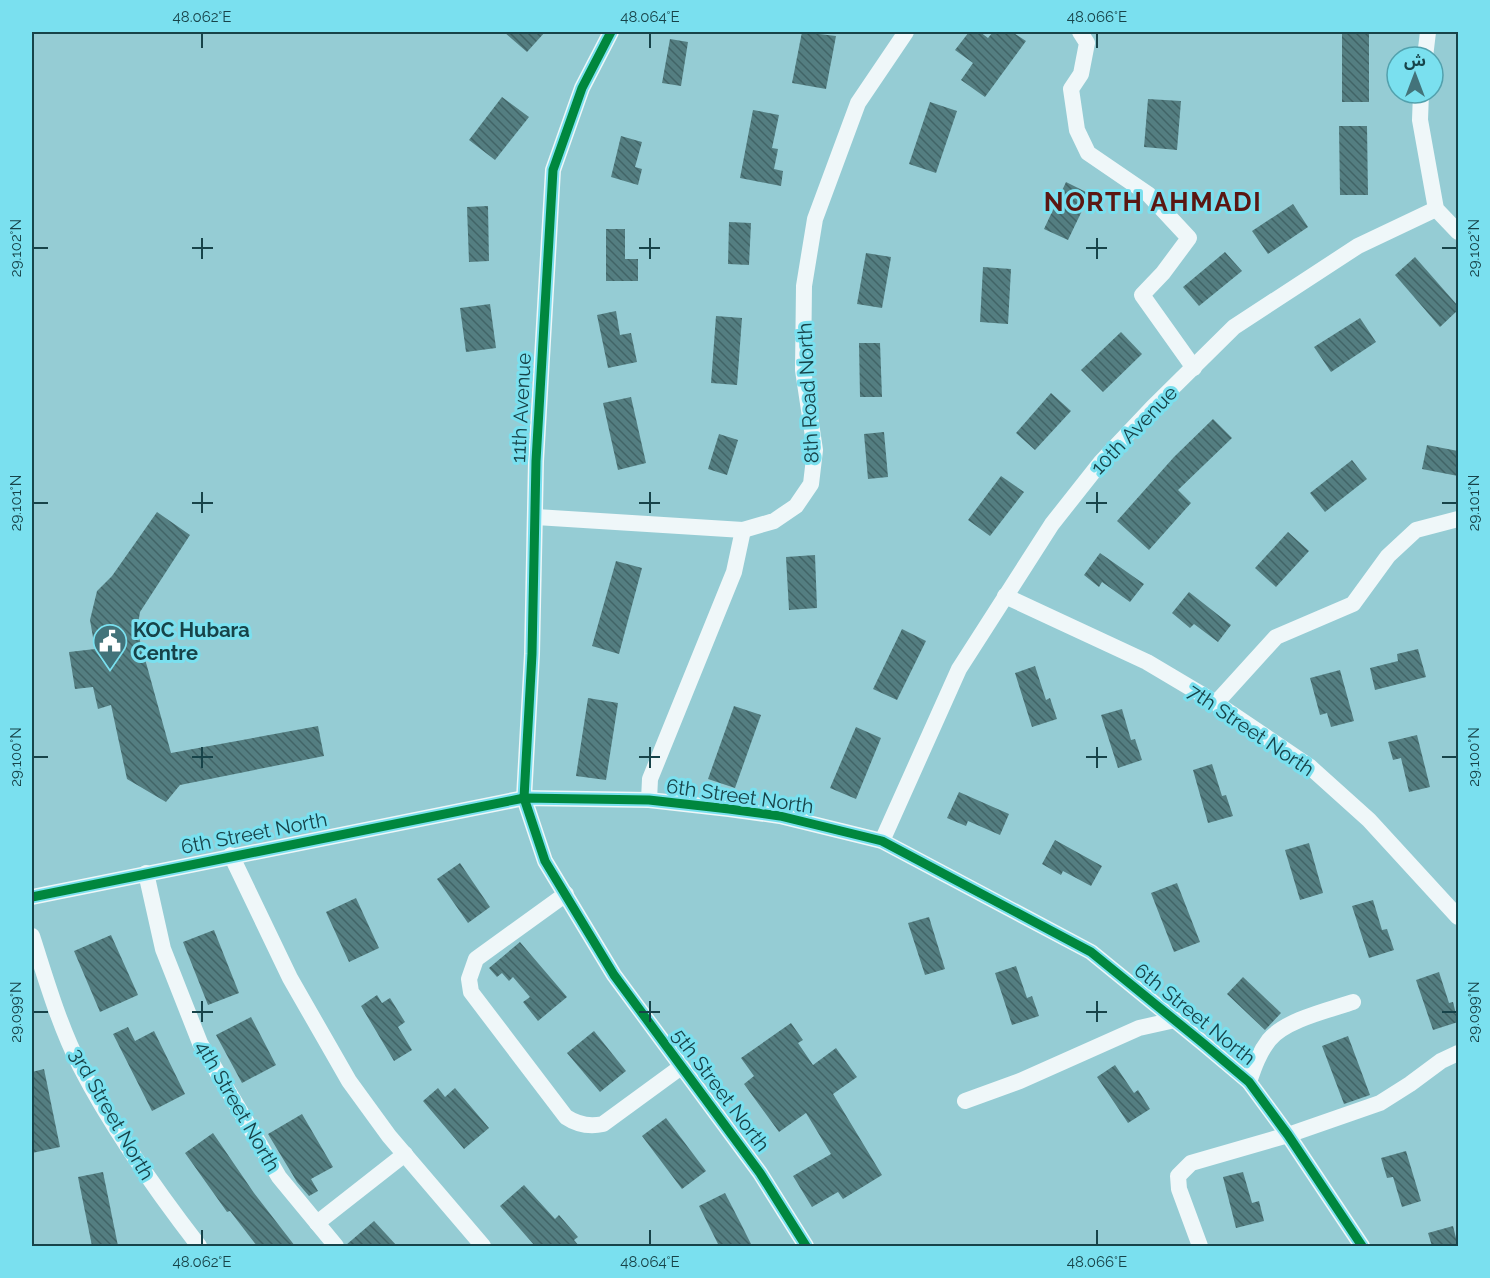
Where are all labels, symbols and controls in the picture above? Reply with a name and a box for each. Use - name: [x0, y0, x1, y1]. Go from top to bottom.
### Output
- text: 48.062°E: [173, 8, 231, 26]
- text: 48.064°E: [620, 8, 680, 26]
- text: 48.066°E: [1067, 8, 1127, 26]
- north arrow: [1385, 45, 1445, 105]
- text: ش: [1404, 51, 1426, 70]
- district label: NORTH AHMADI: [1044, 187, 1262, 217]
- text: 29.102°N: [7, 219, 25, 277]
- text: 29.102°N: [1465, 219, 1483, 277]
- street label: 8th Road North: [792, 322, 824, 464]
- street label: 11th Avenue: [506, 352, 536, 464]
- street label: 10th Avenue: [1086, 381, 1182, 479]
- text: 29.101°N: [7, 475, 25, 531]
- text: 29.101°N: [1465, 475, 1483, 531]
- place label: KOC Hubara Centre: [133, 618, 250, 665]
- public building icon: KOC Hubara Centre: [92, 623, 128, 670]
- street label: 7th Street North: [1183, 679, 1319, 781]
- text: 29.100°N: [7, 727, 25, 787]
- text: 29.100°N: [1465, 727, 1483, 787]
- street label: 6th Street North: [665, 774, 815, 818]
- street label: 6th Street North: [179, 807, 329, 859]
- street label: 6th Street North: [1130, 958, 1260, 1070]
- text: 29.099°N: [7, 981, 25, 1043]
- text: 29.099°N: [1465, 981, 1483, 1043]
- street label: 5th Street North: [667, 1024, 775, 1156]
- street label: 4th Street North: [191, 1036, 285, 1176]
- street label: 3rd Street North: [65, 1044, 159, 1184]
- text: 48.062°E: [173, 1253, 231, 1271]
- text: 48.064°E: [620, 1253, 680, 1271]
- text: 48.066°E: [1067, 1253, 1127, 1271]

